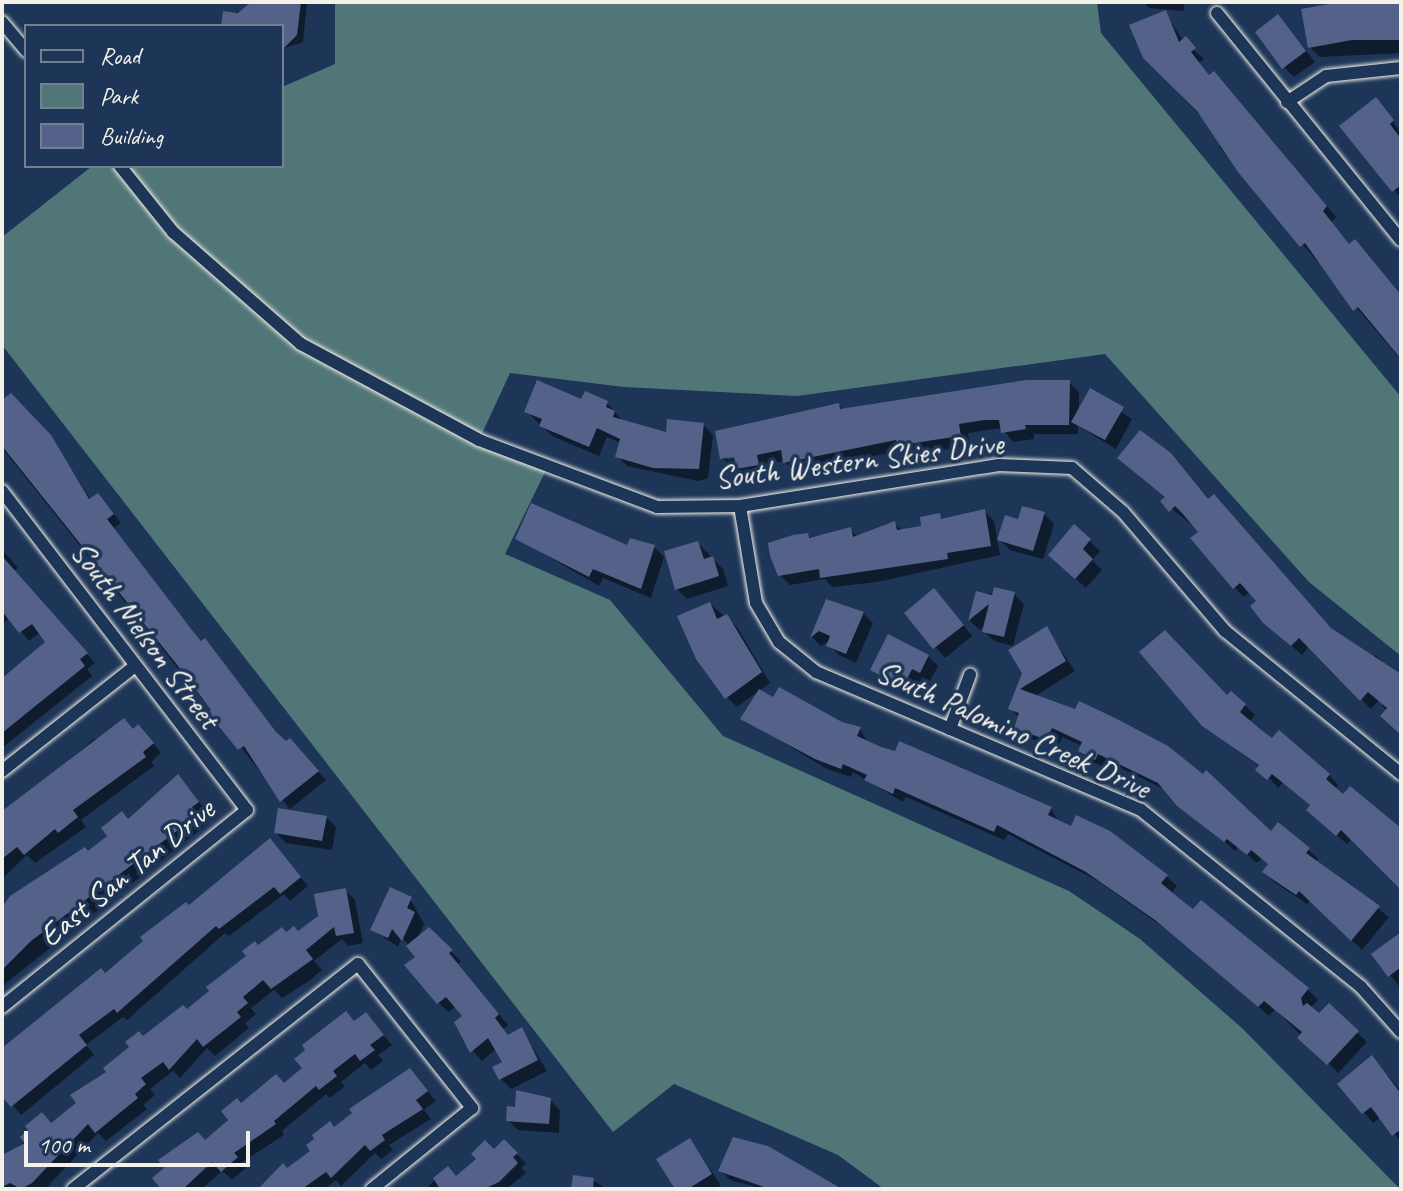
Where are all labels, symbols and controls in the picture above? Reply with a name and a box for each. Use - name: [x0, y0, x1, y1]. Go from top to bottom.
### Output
- legend: [24, 24, 284, 168]
- text: Road: [100, 41, 140, 71]
- text: Park: [100, 81, 138, 111]
- text: Building: [100, 121, 163, 151]
- street label: South Western Skies Drive: [712, 424, 1006, 498]
- street label: South Nielson Street: [61, 533, 229, 737]
- street label: South Palomino Creek Drive: [869, 652, 1157, 808]
- street label: East San Tan Drive: [31, 790, 223, 956]
- scale bar: [28, 1115, 254, 1165]
- text: 100 m: [38, 1130, 90, 1160]

